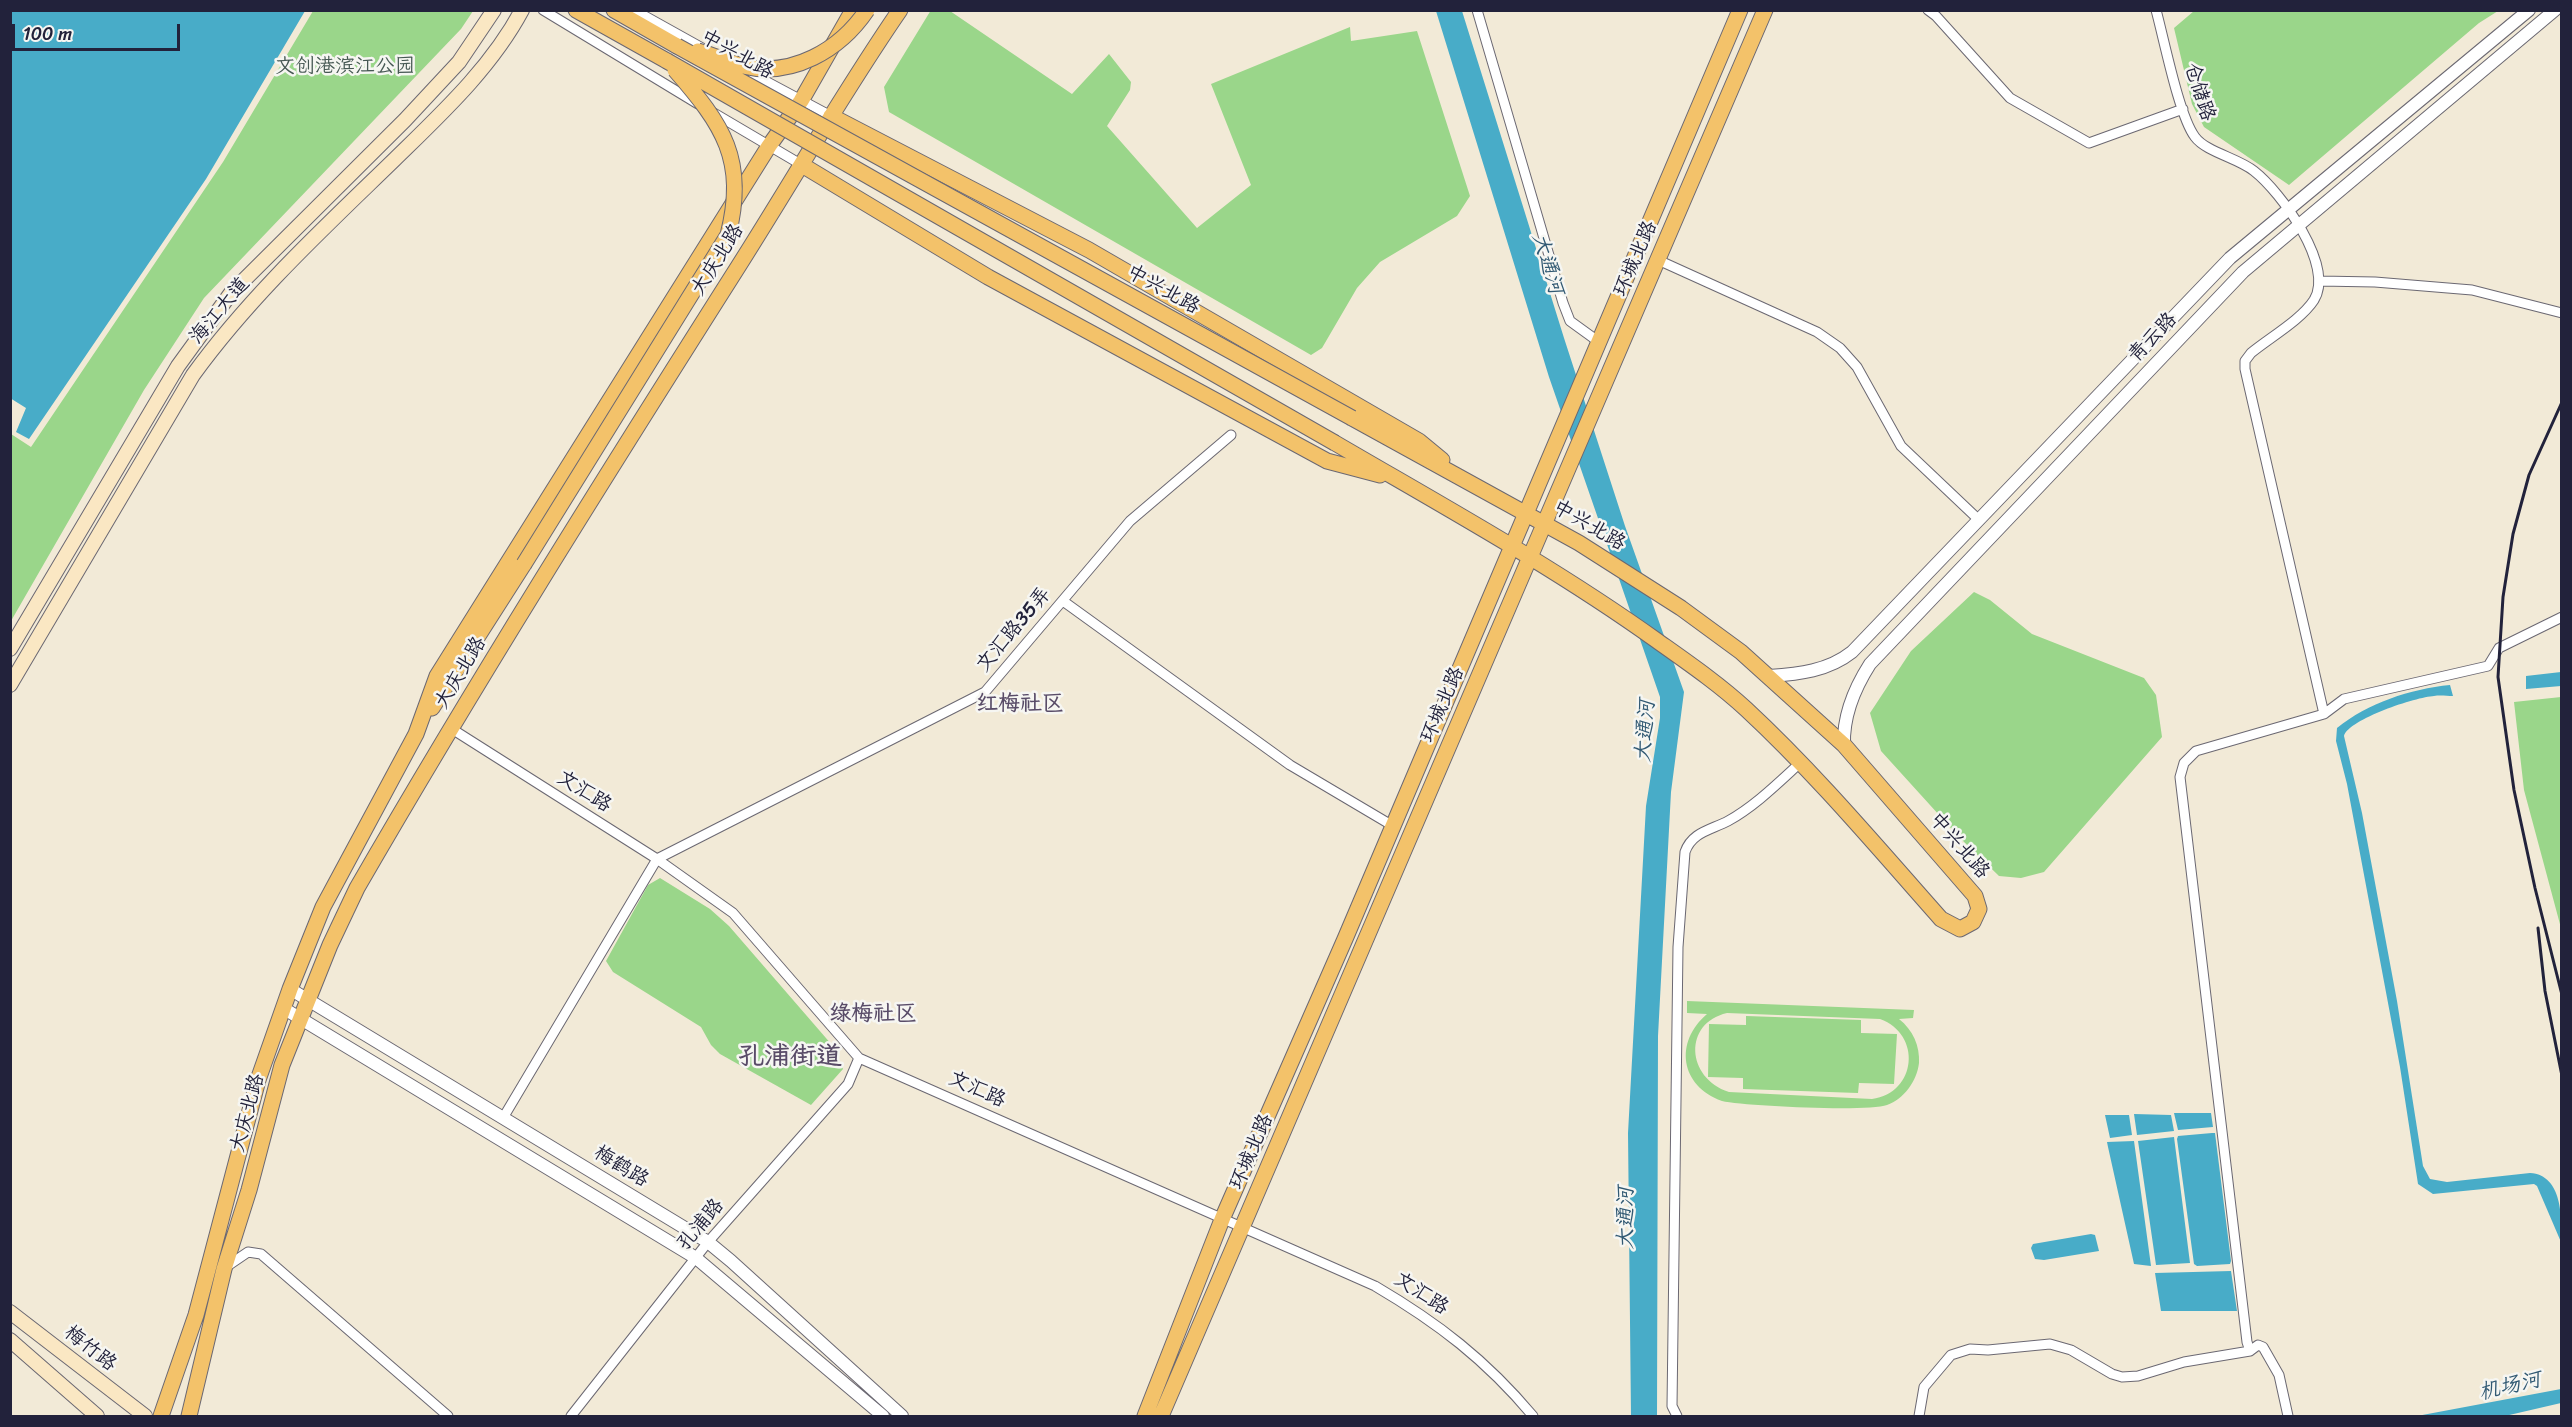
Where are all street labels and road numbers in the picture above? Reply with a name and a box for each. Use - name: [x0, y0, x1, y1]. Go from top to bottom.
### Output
- street label: 中兴北路: [696, 25, 778, 85]
- street label: 仓储路: [2178, 60, 2220, 124]
- street label: 环城北路: [1609, 217, 1663, 301]
- street label: 大庆北路: [687, 220, 749, 300]
- street label: 中兴北路: [1122, 260, 1204, 320]
- street label: 海江大道: [185, 273, 255, 349]
- street label: 青云路: [2124, 308, 2182, 368]
- street label: 中兴北路: [1548, 496, 1630, 556]
- street label: 文汇路35弄: [972, 583, 1056, 677]
- street label: 大庆北路: [430, 633, 492, 713]
- street label: 环城北路: [1416, 663, 1470, 747]
- street label: 文汇路: [552, 766, 616, 818]
- street label: 中兴北路: [1924, 808, 1994, 884]
- street label: 文汇路: [945, 1067, 1009, 1113]
- street label: 大庆北路: [226, 1071, 270, 1155]
- street label: 环城北路: [1225, 1110, 1279, 1194]
- street label: 梅鹤路: [589, 1141, 653, 1193]
- street label: 孔浦路: [673, 1194, 729, 1256]
- street label: 文汇路: [1389, 1268, 1453, 1320]
- street label: 梅竹路: [59, 1321, 121, 1377]

